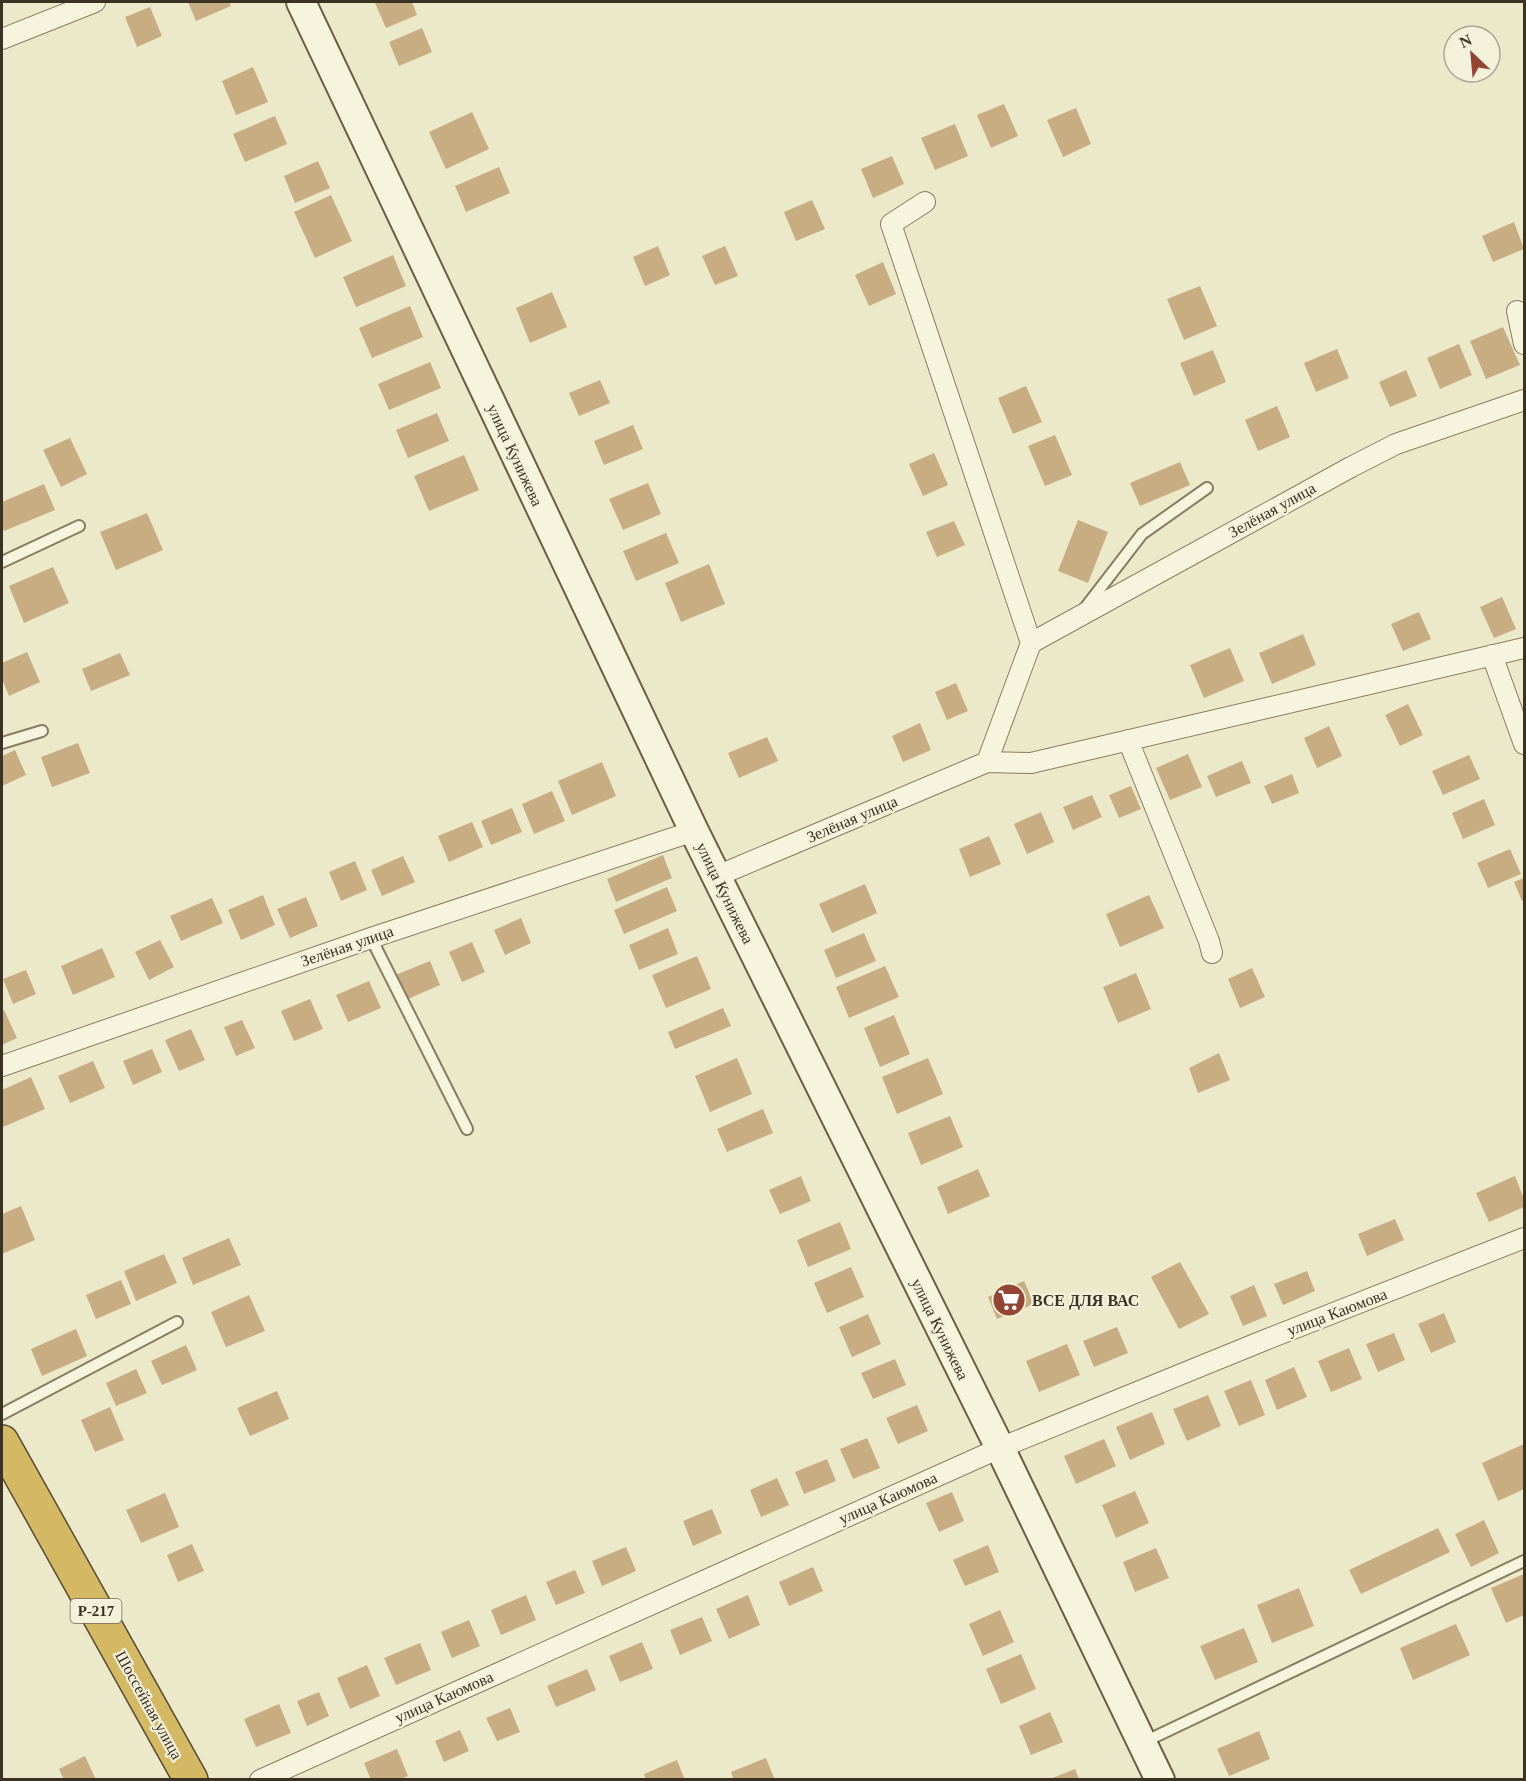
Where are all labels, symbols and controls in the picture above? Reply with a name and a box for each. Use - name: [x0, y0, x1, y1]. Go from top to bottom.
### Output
- north arrow: [1442, 24, 1502, 84]
- text: N: [1457, 31, 1475, 51]
- street label: улица Кунижева: [483, 401, 546, 509]
- street label: Зелёная улица: [1226, 479, 1319, 542]
- street label: Зелёная улица: [804, 792, 900, 847]
- street label: улица Кунижева: [692, 840, 757, 947]
- street label: Зелёная улица: [299, 922, 396, 971]
- street label: улица Кунижева: [907, 1276, 972, 1383]
- supermarket icon: ВСЕ ДЛЯ ВАС: [991, 1282, 1027, 1318]
- street label: улица Каюмова: [1285, 1285, 1390, 1340]
- place label: ВСЕ ДЛЯ ВАС: [1032, 1292, 1139, 1310]
- street label: улица Каюмова: [836, 1469, 940, 1528]
- road number: Р-217: [70, 1599, 122, 1623]
- street label: Шоссейная улица: [111, 1648, 186, 1763]
- street label: улица Каюмова: [392, 1668, 496, 1727]

